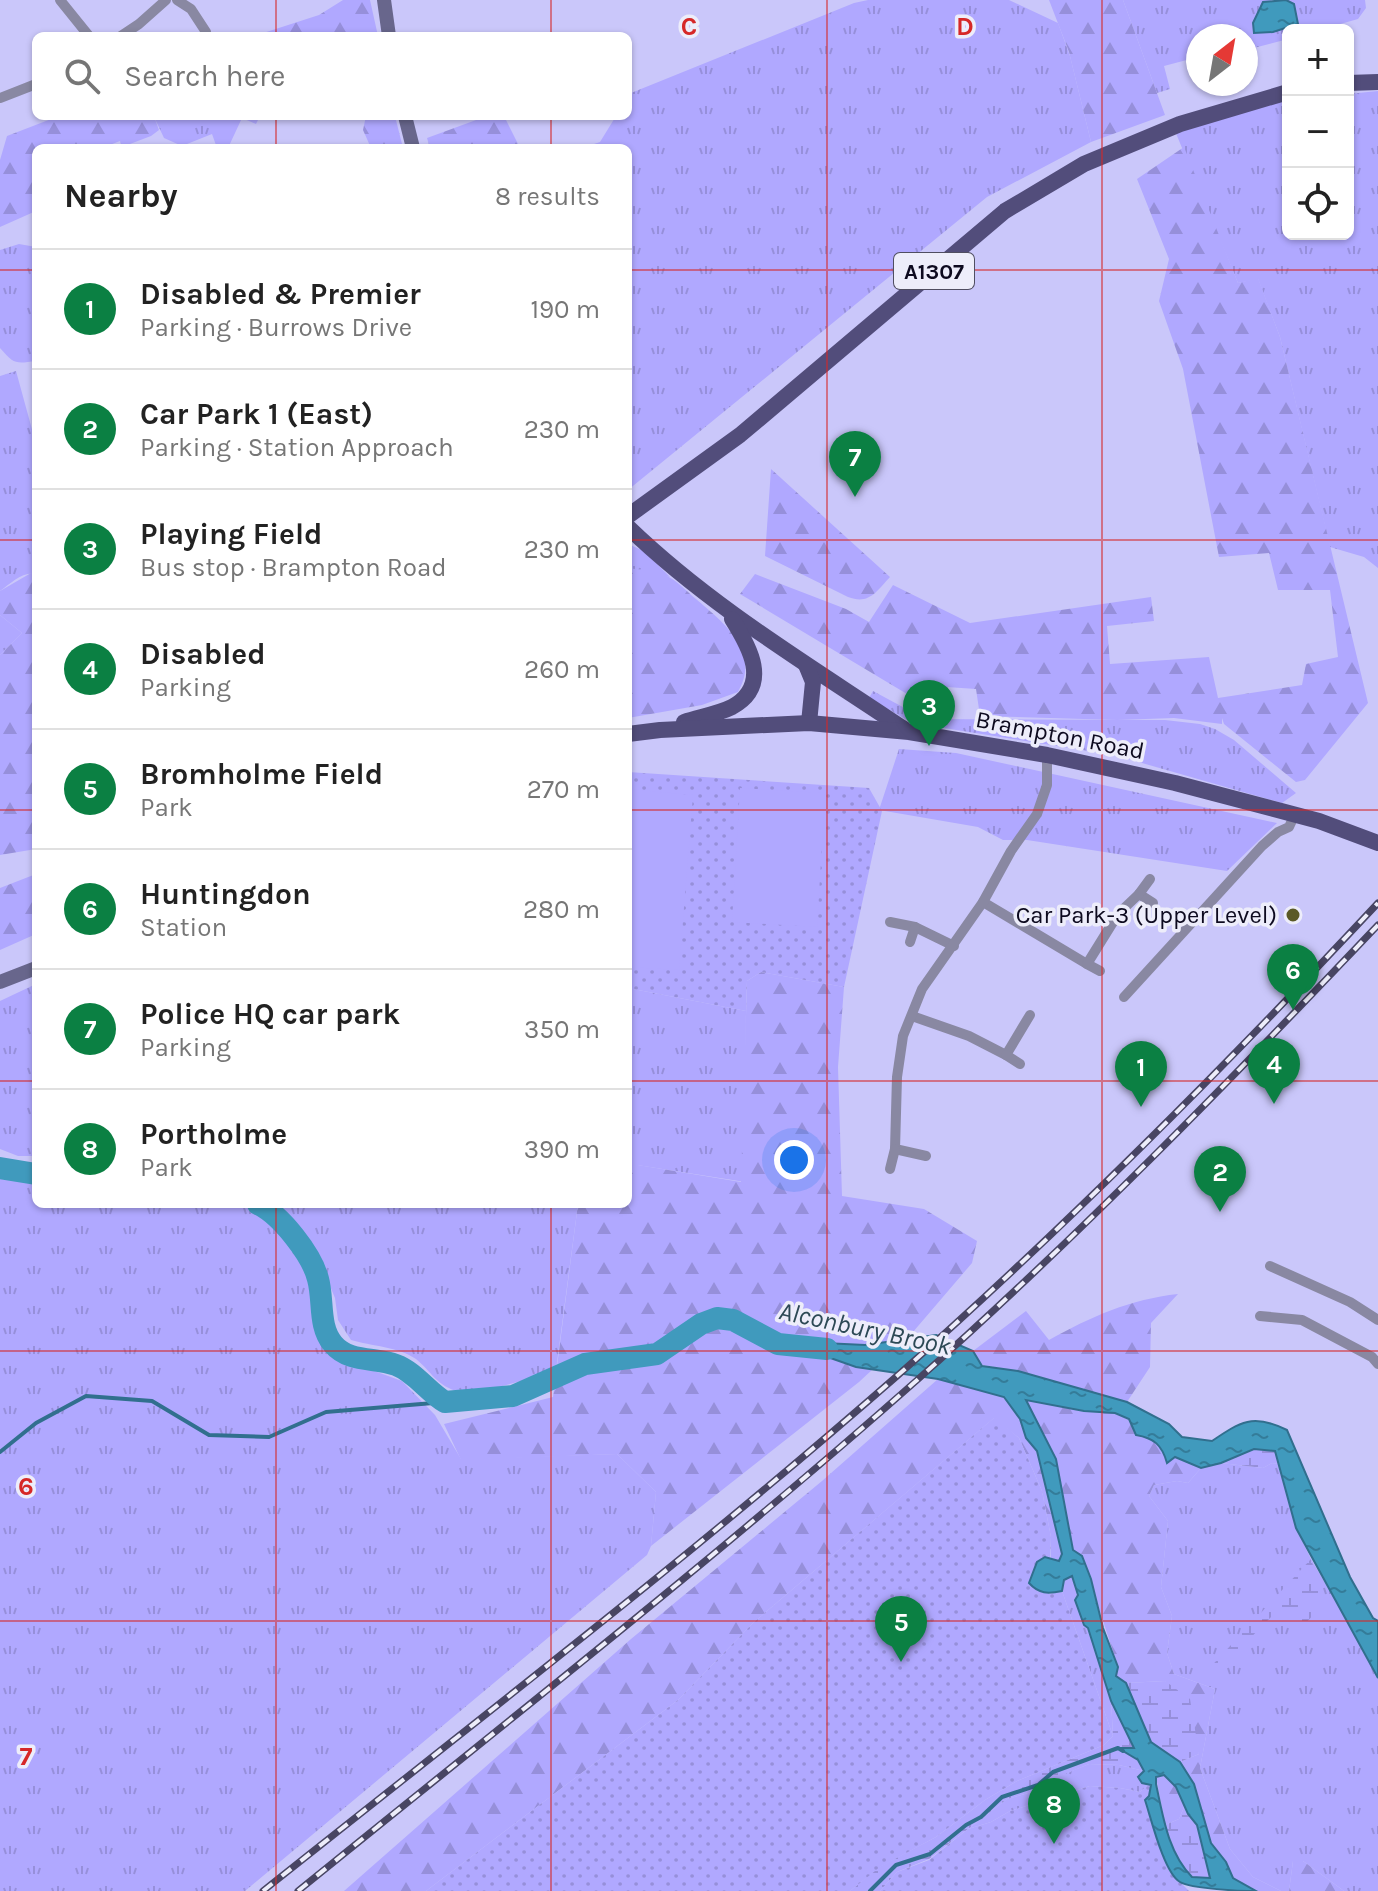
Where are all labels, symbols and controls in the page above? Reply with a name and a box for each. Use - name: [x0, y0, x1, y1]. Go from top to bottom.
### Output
- text: C: [681, 11, 697, 42]
- text: D: [956, 11, 974, 42]
- north arrow: [1186, 24, 1258, 96]
- map controls: [1282, 24, 1354, 240]
- button: +: [1282, 24, 1354, 96]
- search box: [32, 32, 632, 120]
- icon: search: [60, 54, 104, 98]
- text: Search here: [124, 58, 285, 94]
- button: −: [1282, 96, 1354, 168]
- button: locate: [1282, 168, 1354, 240]
- text: Nearby: [64, 176, 178, 216]
- text: 8 results: [495, 181, 600, 212]
- road number: A1307: [894, 253, 974, 289]
- text: Disabled & Premier: [140, 276, 421, 312]
- text: 1: [85, 294, 95, 325]
- text: 190 m: [530, 294, 600, 325]
- text: Parking · Burrows Drive: [140, 312, 412, 343]
- text: Car Park 1 (East): [140, 396, 373, 432]
- text: 2: [82, 414, 98, 445]
- text: 230 m: [524, 414, 600, 445]
- pin: 7: [829, 431, 881, 497]
- text: Parking · Station Approach: [140, 432, 454, 463]
- text: Playing Field: [140, 516, 322, 552]
- text: 3: [82, 534, 98, 565]
- text: 230 m: [524, 534, 600, 565]
- text: Bus stop · Brampton Road: [140, 552, 447, 583]
- text: Disabled: [140, 636, 266, 672]
- text: 4: [82, 654, 98, 685]
- text: 260 m: [524, 654, 600, 685]
- text: Parking: [140, 672, 231, 703]
- pin: 3: [903, 680, 955, 746]
- street label: Brampton Road: [973, 705, 1147, 765]
- text: Bromholme Field: [140, 756, 383, 792]
- text: 5: [82, 774, 98, 805]
- text: 270 m: [527, 774, 600, 805]
- text: Park: [140, 792, 193, 823]
- text: Huntingdon: [140, 876, 311, 912]
- text: 6: [82, 894, 98, 925]
- text: 280 m: [523, 894, 600, 925]
- place label: Car Park-3 (Upper Level): [1016, 901, 1277, 929]
- marker: Car Park-3 (Upper Level): [1284, 906, 1302, 924]
- text: Station: [140, 912, 227, 943]
- pin: 6: [1267, 944, 1319, 1010]
- text: Police HQ car park: [140, 996, 400, 1032]
- text: 7: [84, 1014, 96, 1045]
- text: 350 m: [524, 1014, 600, 1045]
- text: Parking: [140, 1032, 231, 1063]
- pin: 4: [1248, 1038, 1300, 1104]
- pin: 1: [1115, 1041, 1167, 1107]
- text: Portholme: [140, 1116, 287, 1152]
- text: 8: [82, 1134, 98, 1165]
- text: 390 m: [524, 1134, 600, 1165]
- your location: [774, 1140, 814, 1180]
- pin: 2: [1194, 1146, 1246, 1212]
- text: Park: [140, 1152, 193, 1183]
- water label: Alconbury Brook: [776, 1295, 954, 1362]
- text: 6: [18, 1471, 34, 1502]
- pin: 5: [875, 1596, 927, 1662]
- text: 7: [20, 1741, 33, 1772]
- pin: 8: [1028, 1778, 1080, 1844]

